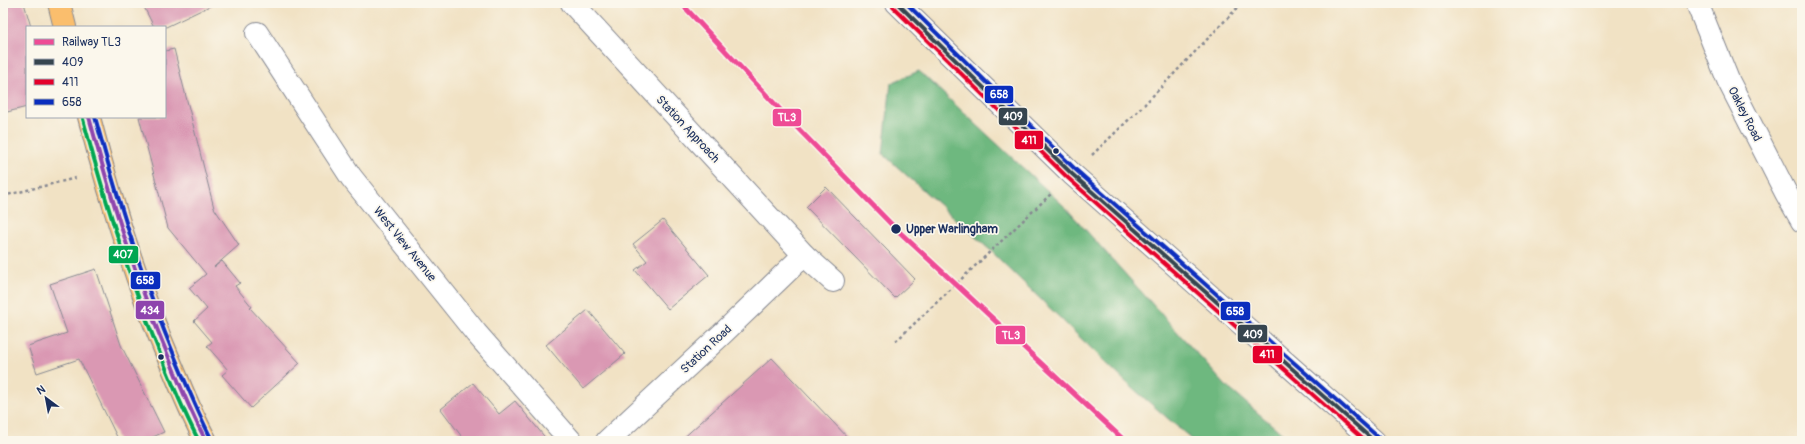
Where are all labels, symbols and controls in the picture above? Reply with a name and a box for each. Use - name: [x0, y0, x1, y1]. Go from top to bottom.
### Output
- legend: [26, 26, 166, 118]
- text: Railway TL3: [62, 35, 121, 50]
- text: 409: [62, 55, 83, 70]
- text: 411: [62, 75, 78, 90]
- street label: Oakley Road: [1724, 84, 1765, 144]
- line badge: 658: [984, 85, 1014, 104]
- text: 658: [990, 88, 1008, 101]
- street label: Station Approach: [653, 93, 723, 166]
- text: 658: [62, 95, 82, 110]
- line badge: 409: [998, 107, 1028, 126]
- line badge: TL3: [772, 108, 802, 127]
- text: 409: [1002, 110, 1023, 123]
- text: TL3: [777, 111, 796, 124]
- line badge: 411: [1014, 130, 1044, 150]
- text: 411: [1021, 134, 1036, 147]
- unlabelled marker: [1051, 146, 1061, 156]
- street label: West View Avenue: [370, 204, 439, 285]
- marker: Upper Warlingham: [889, 222, 903, 236]
- place label: Upper Warlingham: [906, 222, 998, 237]
- line badge: 407: [108, 245, 139, 264]
- text: 407: [112, 248, 133, 261]
- line badge: 658: [130, 271, 161, 290]
- text: 658: [136, 274, 154, 287]
- line badge: 434: [135, 300, 165, 320]
- line badge: 658: [1220, 301, 1251, 321]
- text: 434: [140, 304, 160, 317]
- text: 658: [1226, 305, 1244, 318]
- street label: Station Road: [678, 322, 735, 377]
- line badge: 409: [1237, 324, 1268, 343]
- line badge: TL3: [995, 325, 1026, 345]
- text: 409: [1242, 328, 1263, 341]
- text: TL3: [1001, 329, 1020, 342]
- line badge: 411: [1252, 345, 1283, 364]
- text: 411: [1259, 348, 1274, 361]
- unlabelled marker: [156, 352, 166, 362]
- north arrow: [26, 378, 66, 418]
- text: N: [34, 382, 48, 397]

